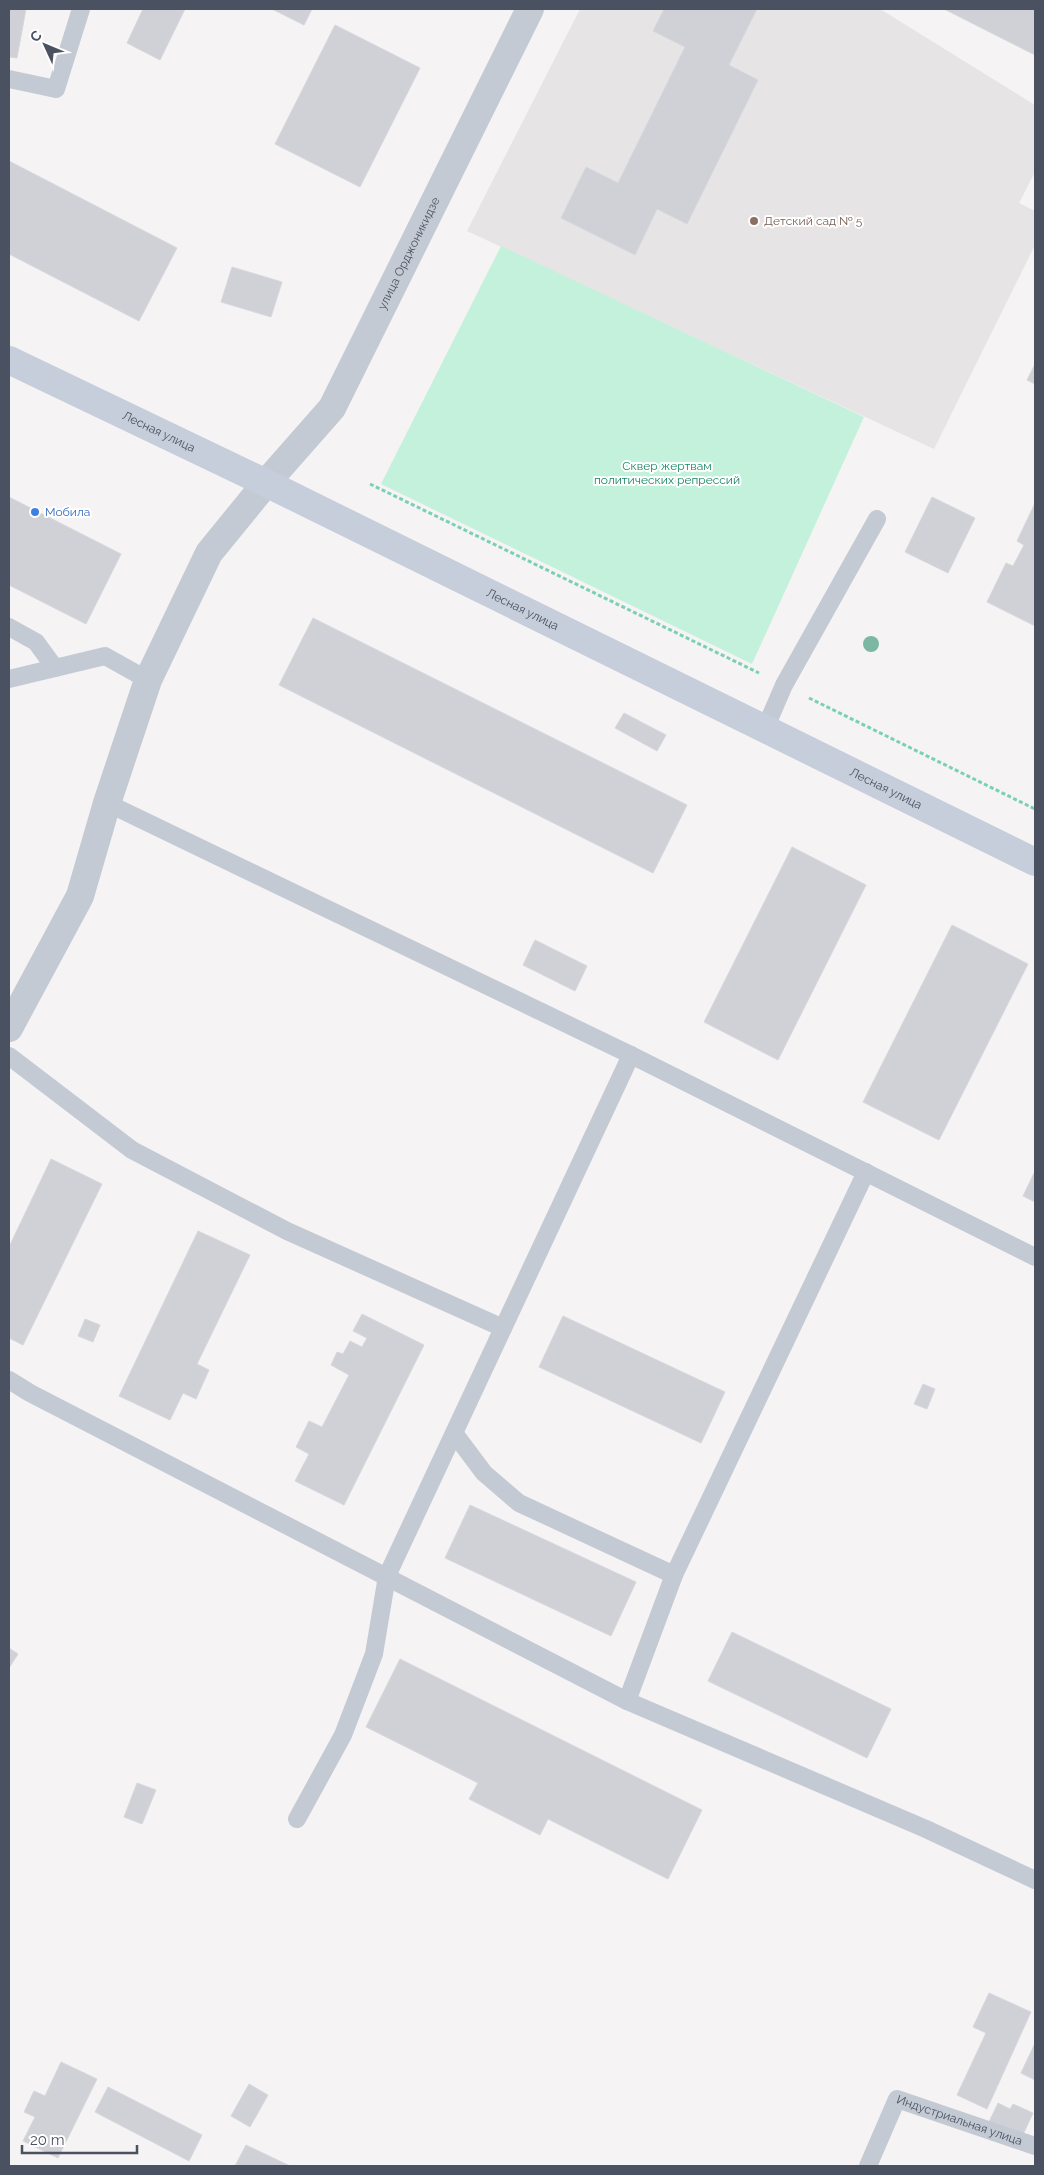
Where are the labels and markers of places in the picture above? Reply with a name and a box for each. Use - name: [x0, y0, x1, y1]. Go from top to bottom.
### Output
- place label: Детский сад № 5: [764, 214, 863, 228]
- marker: Детский сад № 5: [748, 215, 760, 227]
- place label: Мобила: [45, 505, 90, 519]
- marker: Мобила: [29, 506, 41, 518]

